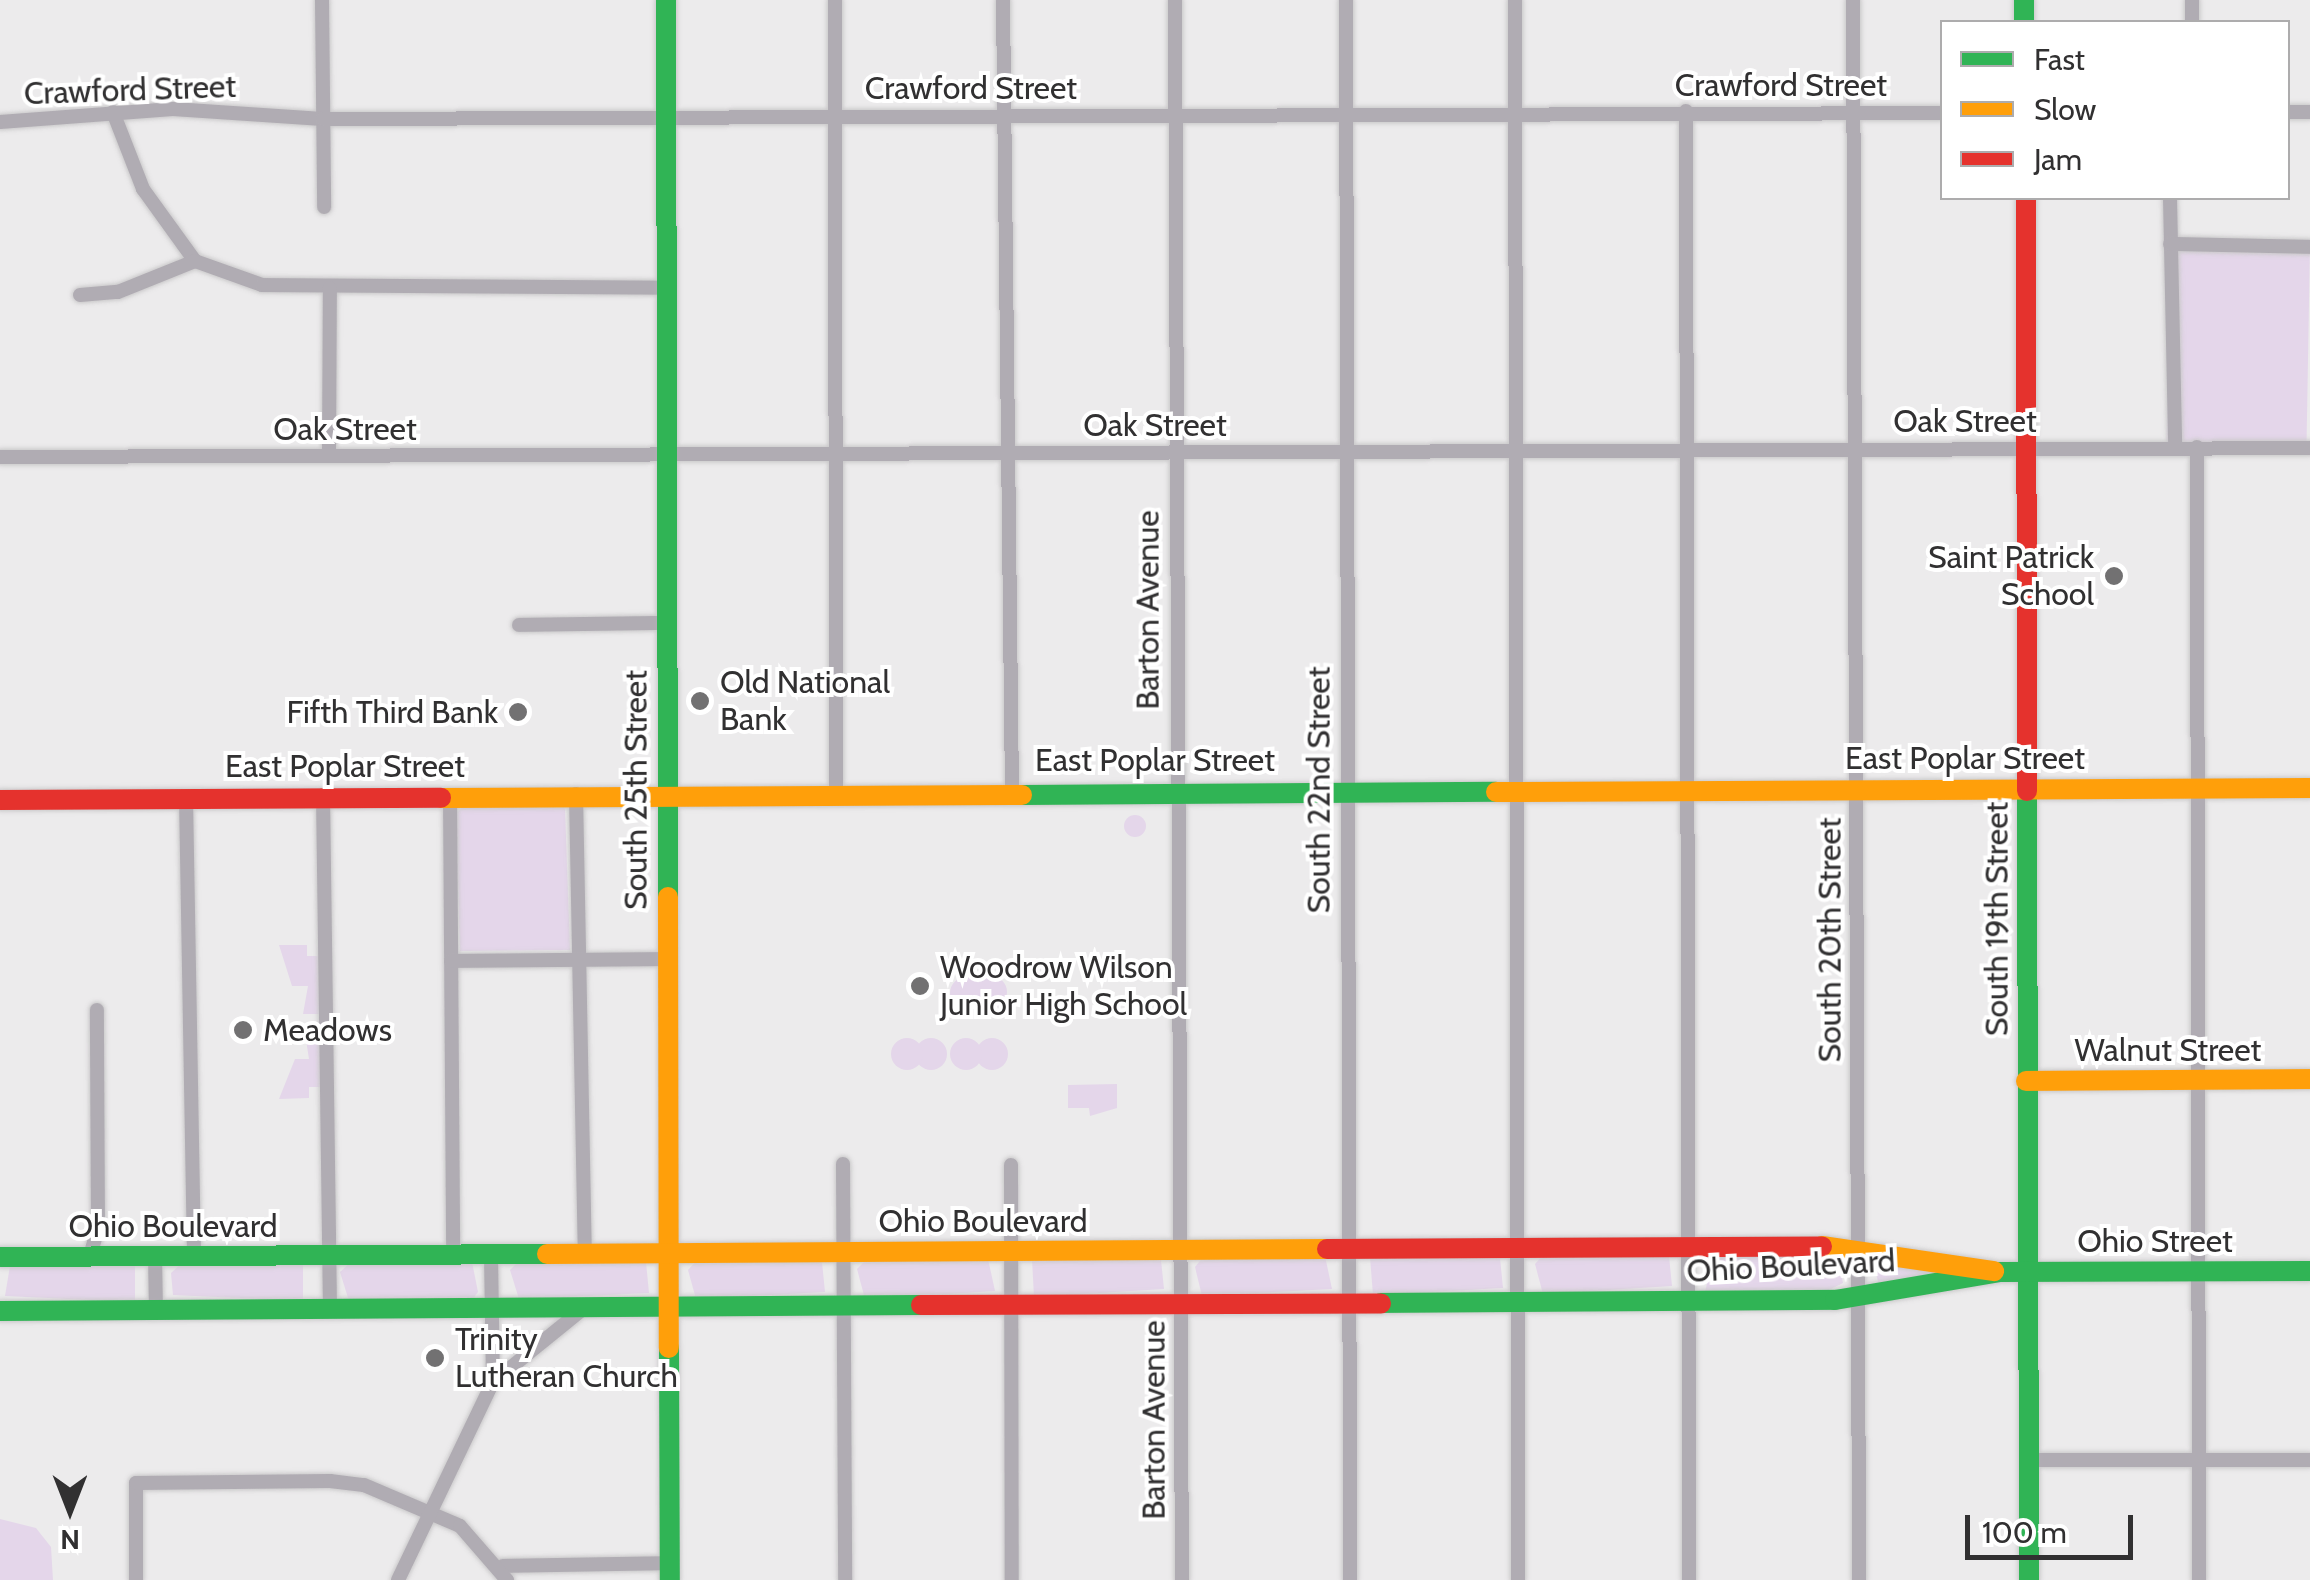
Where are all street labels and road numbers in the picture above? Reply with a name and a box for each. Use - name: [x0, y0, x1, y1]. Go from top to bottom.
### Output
- street label: Crawford Street: [1675, 66, 1887, 104]
- street label: Crawford Street: [23, 67, 237, 113]
- street label: Crawford Street: [865, 69, 1077, 107]
- street label: Oak Street: [1893, 402, 2037, 440]
- street label: Oak Street: [1083, 406, 1227, 444]
- street label: Oak Street: [273, 410, 417, 448]
- street label: Barton Avenue: [1129, 510, 1167, 710]
- street label: South 22nd Street: [1300, 666, 1338, 914]
- street label: South 25th Street: [617, 670, 655, 910]
- street label: East Poplar Street: [1845, 739, 2085, 777]
- street label: East Poplar Street: [1035, 741, 1275, 779]
- street label: East Poplar Street: [225, 747, 465, 785]
- street label: South 19th Street: [1978, 802, 2016, 1036]
- street label: South 20th Street: [1811, 817, 1849, 1063]
- street label: Walnut Street: [2075, 1031, 2261, 1069]
- street label: Ohio Boulevard: [879, 1202, 1087, 1240]
- street label: Ohio Boulevard: [69, 1207, 277, 1245]
- street label: Ohio Street: [2077, 1222, 2233, 1260]
- street label: Ohio Boulevard: [1686, 1241, 1896, 1291]
- street label: Barton Avenue: [1135, 1320, 1173, 1520]

